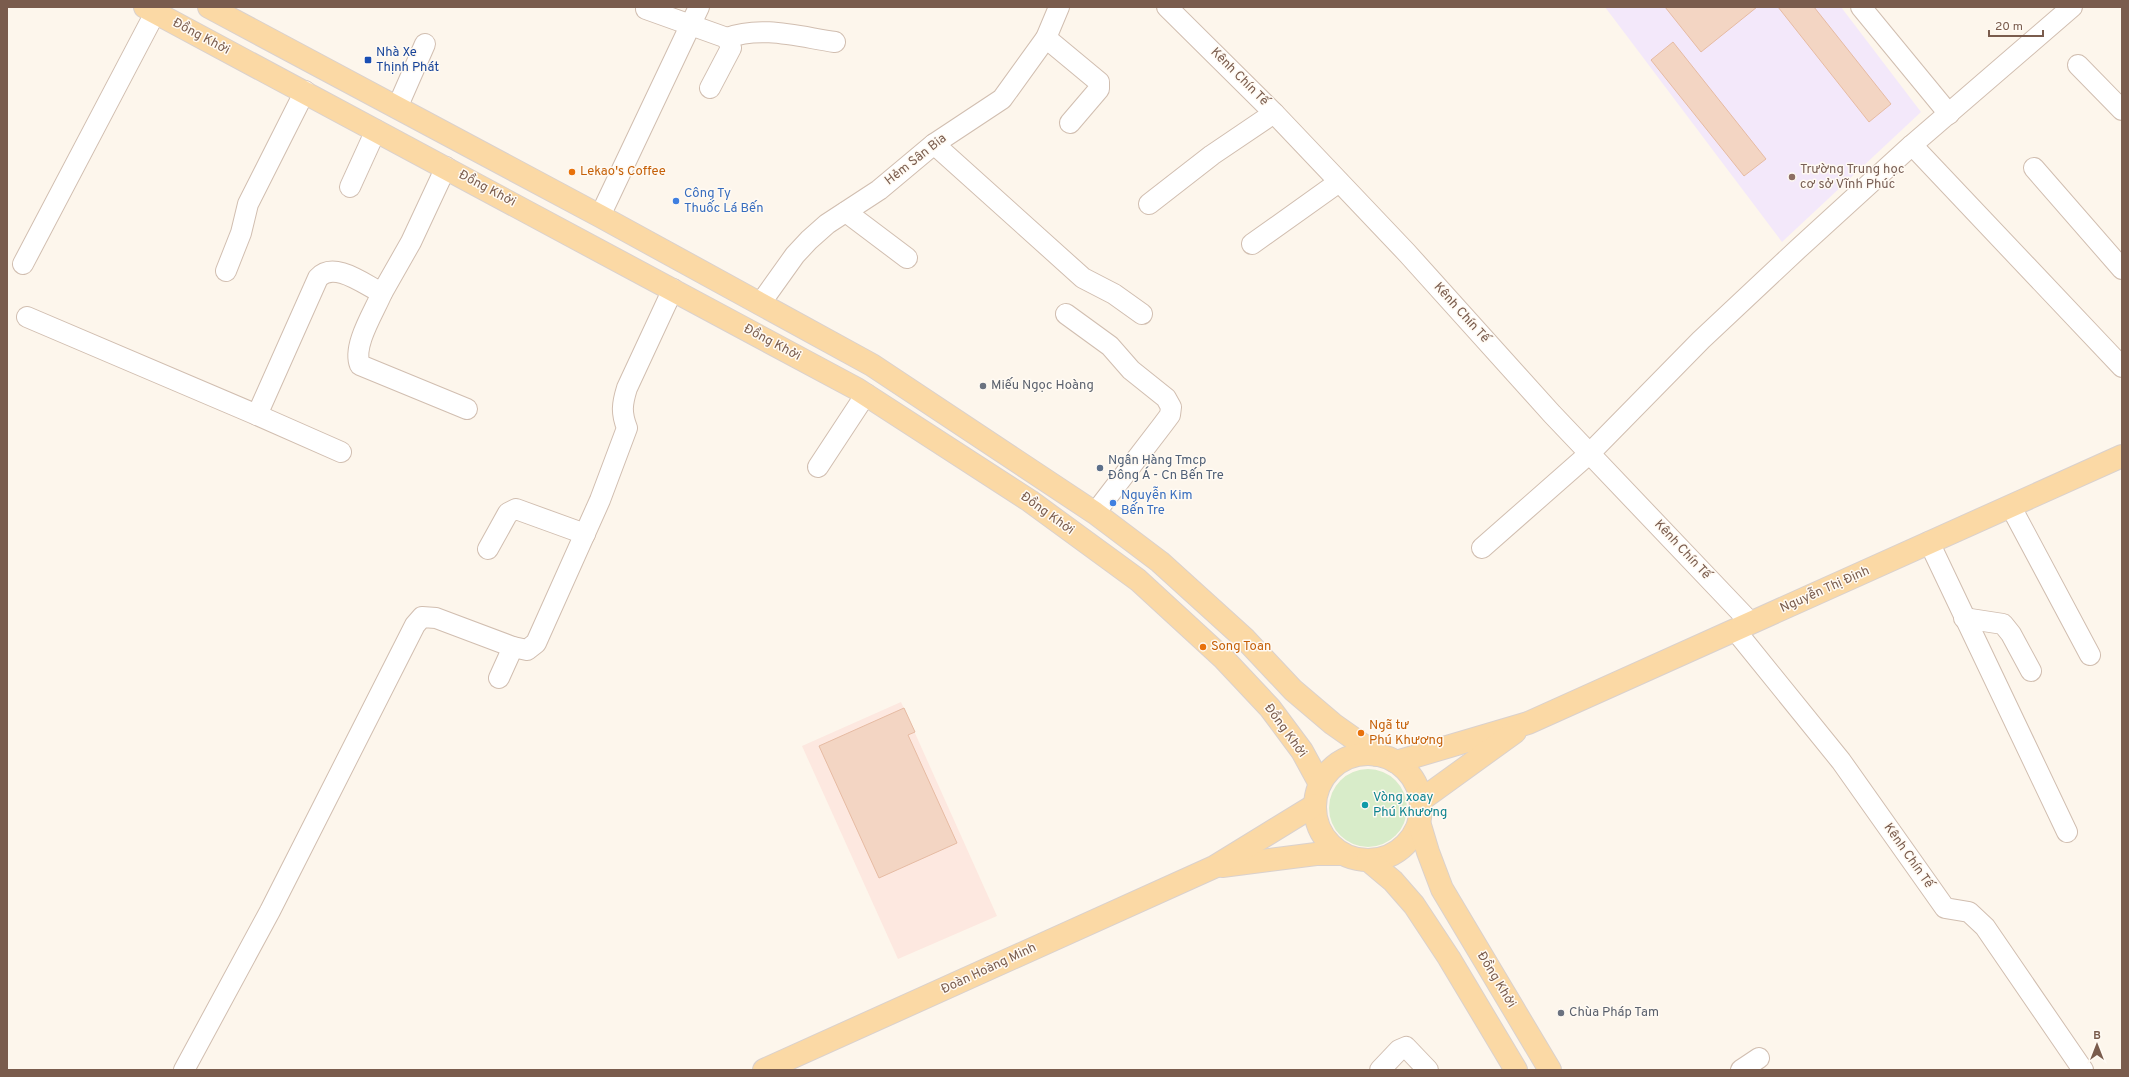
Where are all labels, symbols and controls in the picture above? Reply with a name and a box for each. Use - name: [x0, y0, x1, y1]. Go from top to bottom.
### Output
- scale bar: [1989, 12, 2043, 38]
- street label: Đồng Khởi: [170, 14, 233, 59]
- text: 20 m: [1995, 19, 2023, 35]
- street label: Kênh Chín Tế: [1207, 44, 1274, 111]
- place label: Nhà Xe Thịnh Phát: [376, 45, 439, 76]
- marker: Nhà Xe Thịnh Phát: [363, 55, 373, 65]
- street label: Hẻm Sân Bia: [882, 131, 950, 189]
- place label: Trường Trung học cơ sở Vĩnh Phúc: [1800, 162, 1905, 193]
- place label: Lekao's Coffee: [580, 164, 666, 180]
- street label: Đồng Khởi: [456, 166, 519, 211]
- marker: Lekao's Coffee: [567, 167, 577, 177]
- marker: Trường Trung học cơ sở Vĩnh Phúc: [1787, 172, 1797, 182]
- place label: Công Ty Thuốc Lá Bến: [684, 186, 763, 217]
- marker: Công Ty Thuốc Lá Bến: [671, 196, 681, 206]
- street label: Kênh Chín Tế: [1430, 279, 1494, 348]
- street label: Đồng Khởi: [741, 320, 804, 365]
- place label: Miếu Ngọc Hoàng: [991, 377, 1094, 394]
- marker: Miếu Ngọc Hoàng: [978, 381, 988, 391]
- place label: Ngân Hàng Tmcp Đông Á - Cn Bến Tre: [1108, 453, 1224, 484]
- marker: Ngân Hàng Tmcp Đông Á - Cn Bến Tre: [1095, 463, 1105, 473]
- place label: Nguyễn Kim Bến Tre: [1121, 486, 1192, 519]
- street label: Đồng Khởi: [1017, 488, 1078, 539]
- marker: Nguyễn Kim Bến Tre: [1108, 498, 1118, 508]
- street label: Kênh Chín Tế: [1650, 516, 1716, 585]
- street label: Nguyễn Thị Định: [1777, 561, 1872, 617]
- place label: Song Toan: [1211, 639, 1271, 655]
- marker: Song Toan: [1198, 642, 1208, 652]
- street label: Đồng Khởi: [1260, 700, 1311, 761]
- place label: Ngã tư Phú Khương: [1369, 718, 1443, 749]
- marker: Ngã tư Phú Khương: [1356, 728, 1366, 738]
- place label: Vòng xoay Phú Khương: [1373, 790, 1447, 821]
- marker: Vòng xoay Phú Khương: [1360, 800, 1370, 810]
- street label: Kênh Chín Tế: [1880, 820, 1938, 893]
- street label: Đoàn Hoàng Minh: [939, 940, 1039, 998]
- street label: Đồng Khởi: [1473, 949, 1520, 1011]
- place label: Chùa Pháp Tam: [1569, 1005, 1659, 1021]
- marker: Chùa Pháp Tam: [1556, 1008, 1566, 1018]
- north arrow: [2077, 1025, 2117, 1065]
- text: B: [2093, 1029, 2101, 1043]

